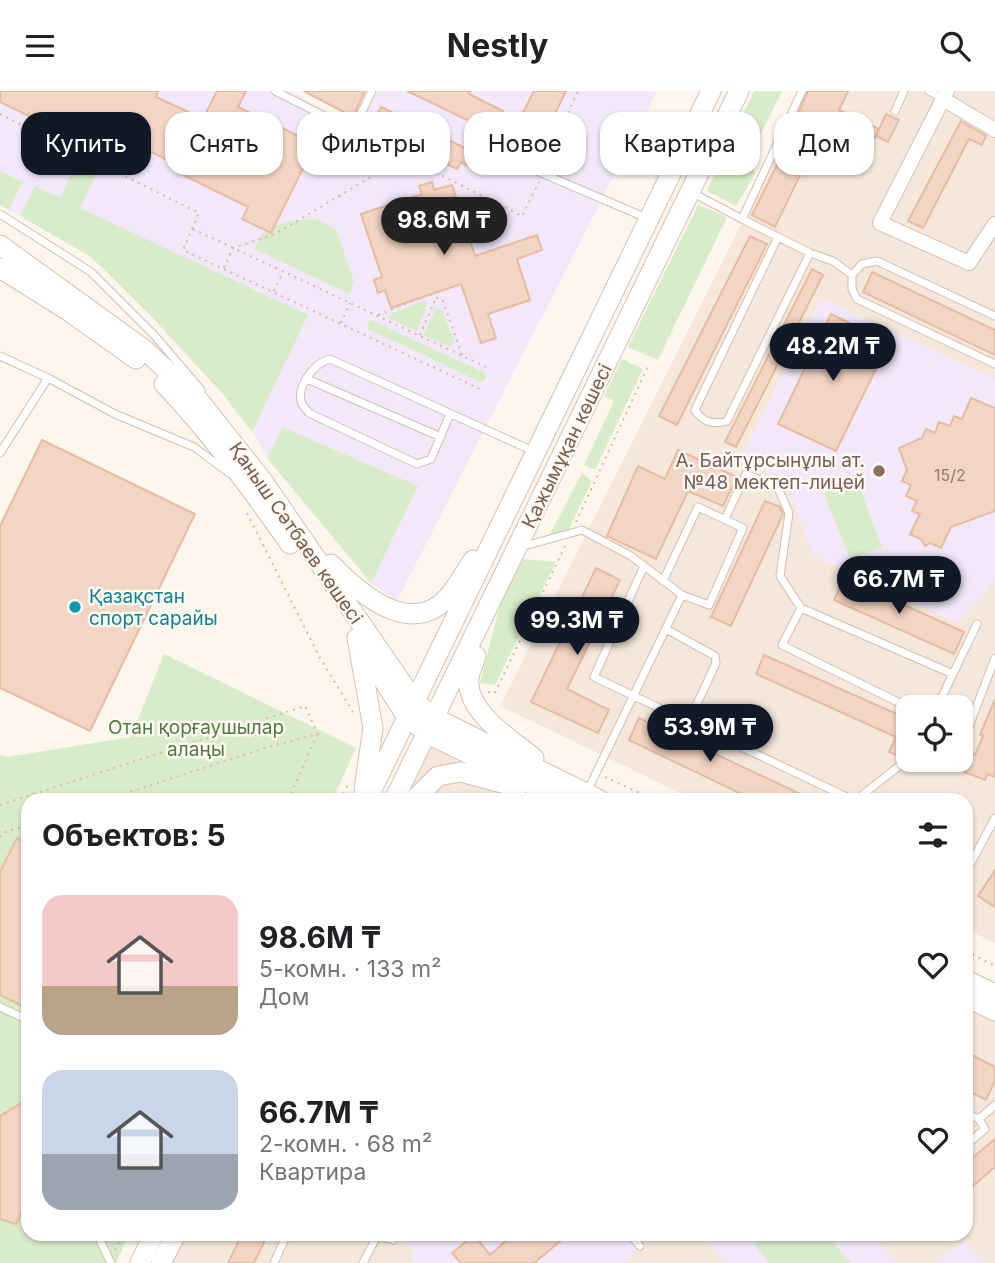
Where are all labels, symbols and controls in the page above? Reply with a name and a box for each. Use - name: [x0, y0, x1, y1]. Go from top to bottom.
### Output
- text: Nestly: [447, 26, 548, 65]
- icon: menu: [21, 27, 59, 65]
- icon: search: [936, 27, 974, 65]
- chip: Купить: [21, 112, 151, 175]
- chip: Снять: [165, 112, 283, 175]
- chip: Фильтры: [297, 112, 450, 175]
- chip: Новое: [464, 112, 586, 175]
- chip: Квартира: [600, 112, 760, 175]
- chip: Дом: [774, 112, 874, 175]
- pin: 98.6M ₸: [379, 197, 509, 257]
- text: 98.6M ₸: [397, 206, 491, 234]
- pin: 48.2M ₸: [768, 323, 898, 383]
- text: 48.2M ₸: [786, 332, 880, 360]
- street label: Қажымұқан көшесі: [517, 360, 617, 532]
- street label: Қаныш Сәтбаев көшесі: [224, 438, 368, 628]
- place label: А. Байтұрсынұлы ат. №48 мектеп-лицей: [675, 449, 865, 494]
- marker: А. Байтұрсынұлы ат. №48 мектеп-лицей: [871, 463, 887, 479]
- house number: 15/2: [934, 465, 966, 485]
- pin: 66.7M ₸: [834, 557, 964, 616]
- text: 66.7M ₸: [853, 565, 945, 593]
- place label: Қазақстан спорт сарайы: [89, 585, 218, 630]
- pin: 99.3M ₸: [512, 597, 642, 657]
- marker: Қазақстан спорт сарайы: [67, 599, 83, 615]
- text: 99.3M ₸: [530, 606, 624, 634]
- map controls: [896, 695, 973, 772]
- button: locate: [896, 695, 973, 772]
- pin: 53.9M ₸: [645, 705, 775, 764]
- text: 53.9M ₸: [663, 713, 757, 741]
- park label: Отан қорғаушылар алаңы: [108, 716, 284, 761]
- icon: filters: [914, 816, 952, 854]
- text: Объектов: 5: [42, 817, 226, 853]
- text: 98.6M ₸: [259, 919, 381, 955]
- icon: home: [98, 923, 182, 1007]
- icon: heart: [914, 946, 952, 984]
- text: 5-комн. · 133 m²: [259, 955, 441, 983]
- text: Дом: [259, 983, 309, 1011]
- text: 66.7M ₸: [259, 1094, 379, 1130]
- icon: home: [98, 1098, 182, 1182]
- icon: heart: [914, 1121, 952, 1159]
- text: 2-комн. · 68 m²: [259, 1130, 432, 1158]
- text: Квартира: [259, 1158, 366, 1186]

